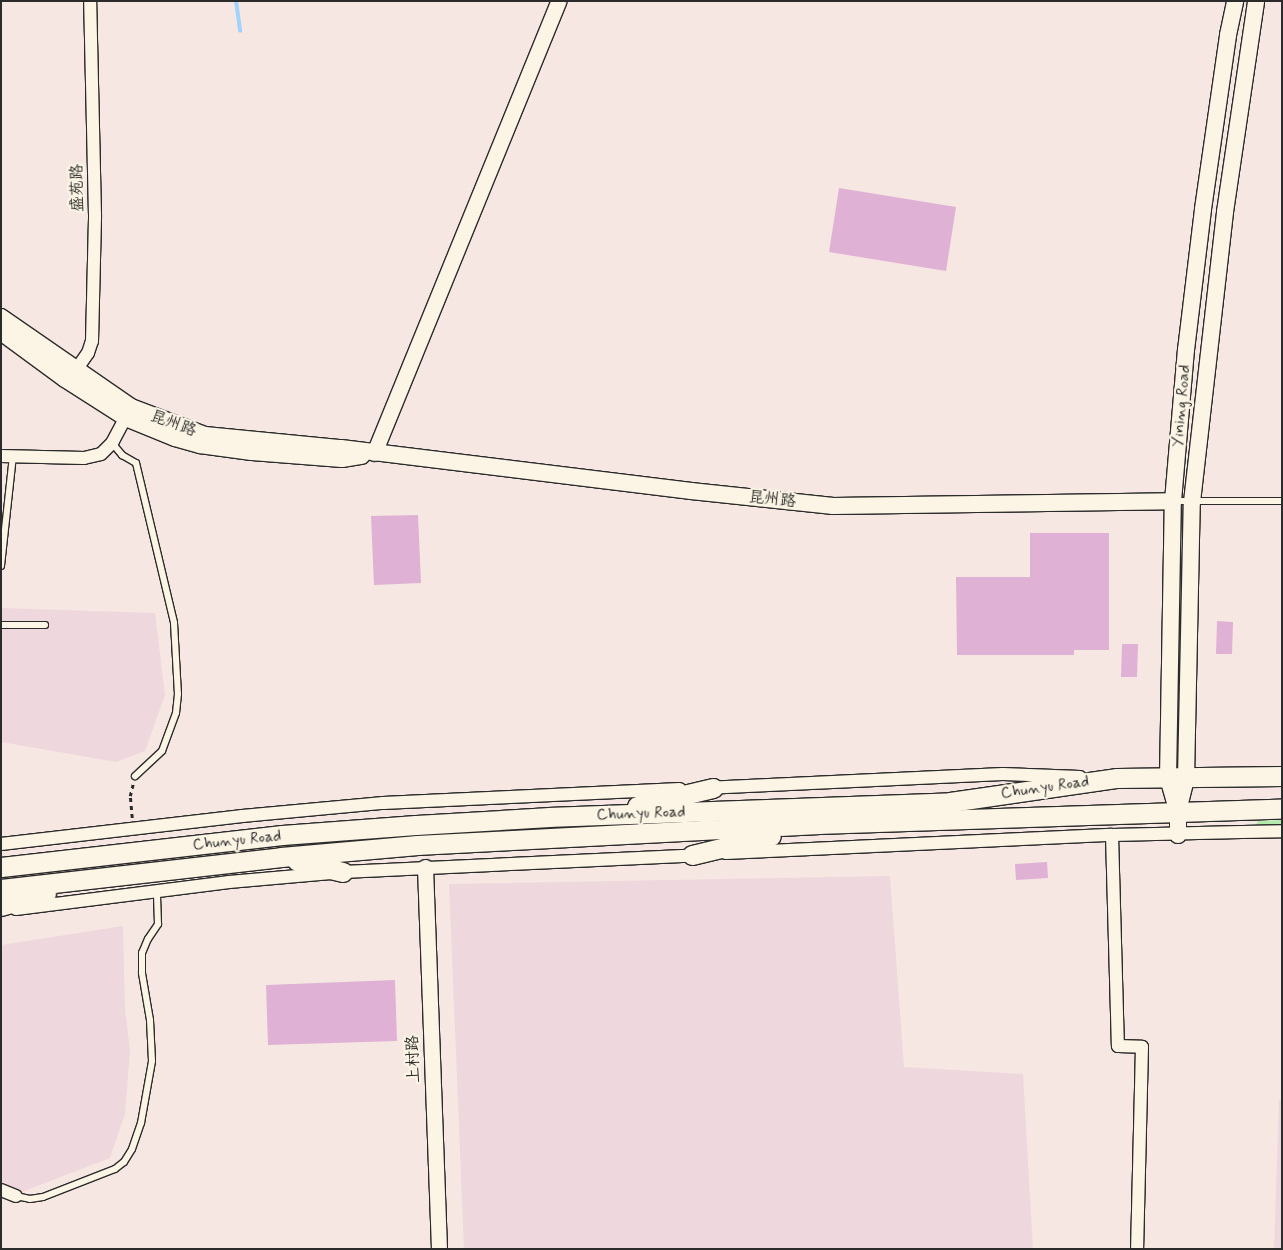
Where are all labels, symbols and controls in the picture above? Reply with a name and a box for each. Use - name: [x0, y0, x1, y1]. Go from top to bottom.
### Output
- street label: 盛苑路: [68, 164, 88, 212]
- street label: Yining Road: [1169, 364, 1195, 448]
- street label: 昆州路: [147, 407, 199, 441]
- street label: 昆州路: [747, 488, 797, 512]
- street label: Chunyu Road: [999, 772, 1091, 804]
- street label: Chunyu Road: [596, 803, 686, 825]
- street label: Chunyu Road: [192, 827, 282, 855]
- street label: 上村路: [404, 1035, 424, 1083]

